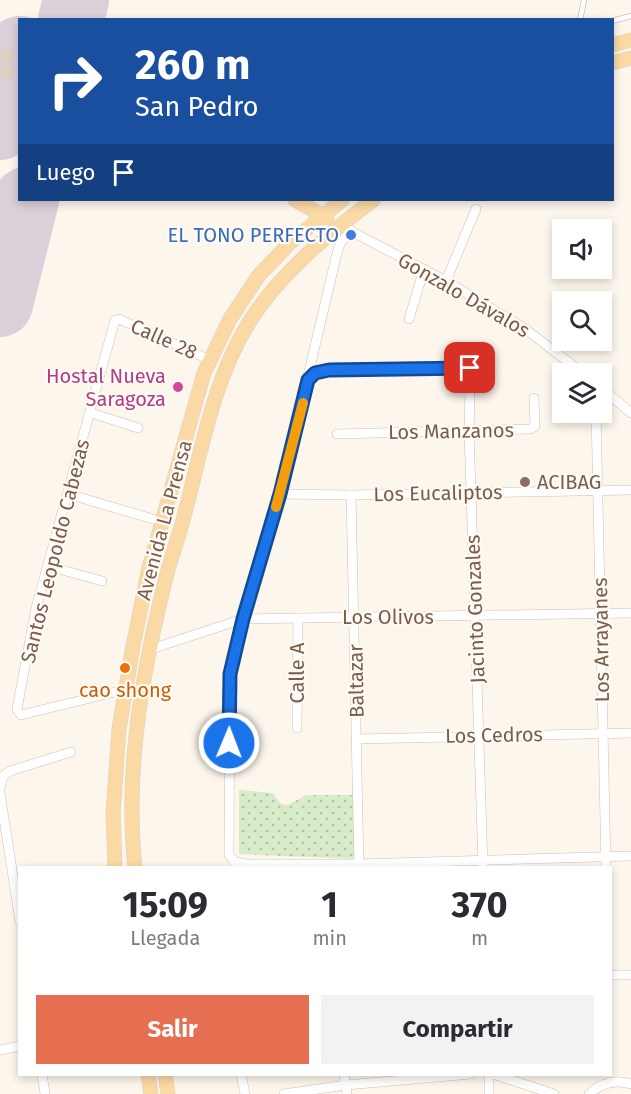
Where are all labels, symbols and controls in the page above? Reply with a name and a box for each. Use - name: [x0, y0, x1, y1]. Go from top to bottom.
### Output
- text: 260 m: [135, 40, 250, 90]
- icon: right: [36, 42, 114, 120]
- text: San Pedro: [135, 91, 259, 123]
- icon: arrive: [107, 156, 140, 189]
- text: Luego: [36, 159, 95, 186]
- map controls: [552, 219, 612, 423]
- button: sound: [552, 219, 612, 279]
- place label: EL TONO PERFECTO: [168, 223, 339, 247]
- marker: EL TONO PERFECTO: [344, 228, 358, 242]
- street label: Gonzalo Dávalos: [394, 248, 534, 342]
- button: search: [552, 291, 612, 351]
- street label: Calle 28: [127, 314, 201, 364]
- pin: [444, 342, 495, 393]
- icon: arrive: [453, 351, 486, 384]
- button: layers: [552, 363, 612, 423]
- place label: Hostal Nueva Saragoza: [46, 364, 166, 411]
- marker: Hostal Nueva Saragoza: [171, 380, 185, 394]
- street label: Los Manzanos: [388, 418, 514, 444]
- street label: Santos Leopoldo Cabezas: [16, 436, 94, 666]
- street label: Avenida La Prensa: [131, 437, 197, 603]
- place label: ACIBAG: [537, 470, 601, 494]
- marker: ACIBAG: [518, 475, 532, 489]
- street label: Los Eucaliptos: [373, 480, 503, 506]
- street label: Jacinto Gonzales: [460, 534, 490, 684]
- street label: Los Arrayanes: [588, 577, 614, 703]
- street label: Los Olivos: [342, 605, 434, 629]
- street label: Calle A: [285, 642, 309, 703]
- street label: Baltazar: [343, 644, 369, 718]
- marker: cao shong: [118, 661, 132, 675]
- place label: cao shong: [79, 678, 172, 702]
- position arrow: [197, 711, 261, 775]
- street label: Los Cedros: [445, 722, 543, 748]
- text: 15:09: [122, 883, 208, 927]
- text: 1: [321, 883, 338, 927]
- text: 370: [451, 883, 507, 927]
- text: Llegada: [130, 926, 200, 950]
- text: min: [312, 926, 347, 950]
- text: m: [471, 926, 488, 950]
- button: Salir: [36, 995, 309, 1064]
- button: Compartir: [321, 995, 594, 1064]

